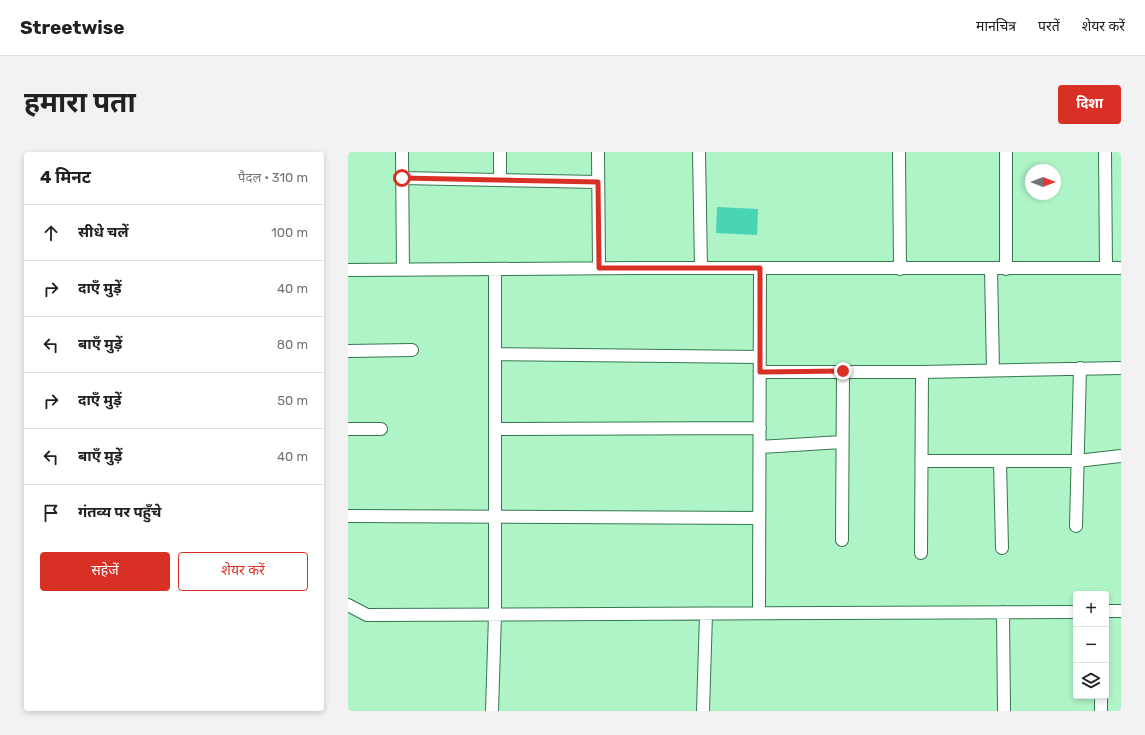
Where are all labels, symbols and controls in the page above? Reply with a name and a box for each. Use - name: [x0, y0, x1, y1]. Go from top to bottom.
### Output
- text: Streetwise: [20, 16, 125, 39]
- text: मानचित्र: [976, 18, 1016, 35]
- text: परतें: [1038, 18, 1060, 35]
- text: शेयर करें: [1082, 18, 1125, 35]
- button: दिशा: [1058, 85, 1121, 124]
- text: हमारा पता: [24, 86, 136, 119]
- north arrow: [1025, 164, 1061, 200]
- text: 4 मिनट: [40, 167, 91, 187]
- route start: [393, 169, 411, 187]
- text: पैदल · 310 m: [238, 170, 308, 185]
- icon: ahead: [40, 222, 62, 244]
- text: सीधे चलें: [78, 223, 128, 241]
- text: 100 m: [271, 225, 308, 240]
- icon: right: [40, 278, 62, 300]
- text: दाएँ मुड़ें: [78, 279, 121, 297]
- text: 40 m: [277, 281, 308, 296]
- icon: left: [40, 334, 62, 356]
- text: बाएँ मुड़ें: [78, 335, 122, 353]
- text: 80 m: [277, 337, 308, 352]
- route end: [834, 362, 852, 380]
- icon: right: [40, 390, 62, 412]
- text: दाएँ मुड़ें: [78, 391, 121, 409]
- text: 50 m: [277, 393, 308, 408]
- icon: left: [40, 446, 62, 468]
- text: बाएँ मुड़ें: [78, 447, 122, 465]
- text: 40 m: [277, 449, 308, 464]
- icon: arrive: [40, 502, 62, 524]
- text: गंतव्य पर पहुँचे: [78, 503, 162, 521]
- button: सहेजें: [40, 552, 170, 591]
- button: शेयर करें: [178, 552, 308, 591]
- map controls: [1073, 591, 1109, 699]
- button: +: [1073, 591, 1109, 627]
- button: −: [1073, 627, 1109, 663]
- button: layers: [1073, 663, 1109, 699]

